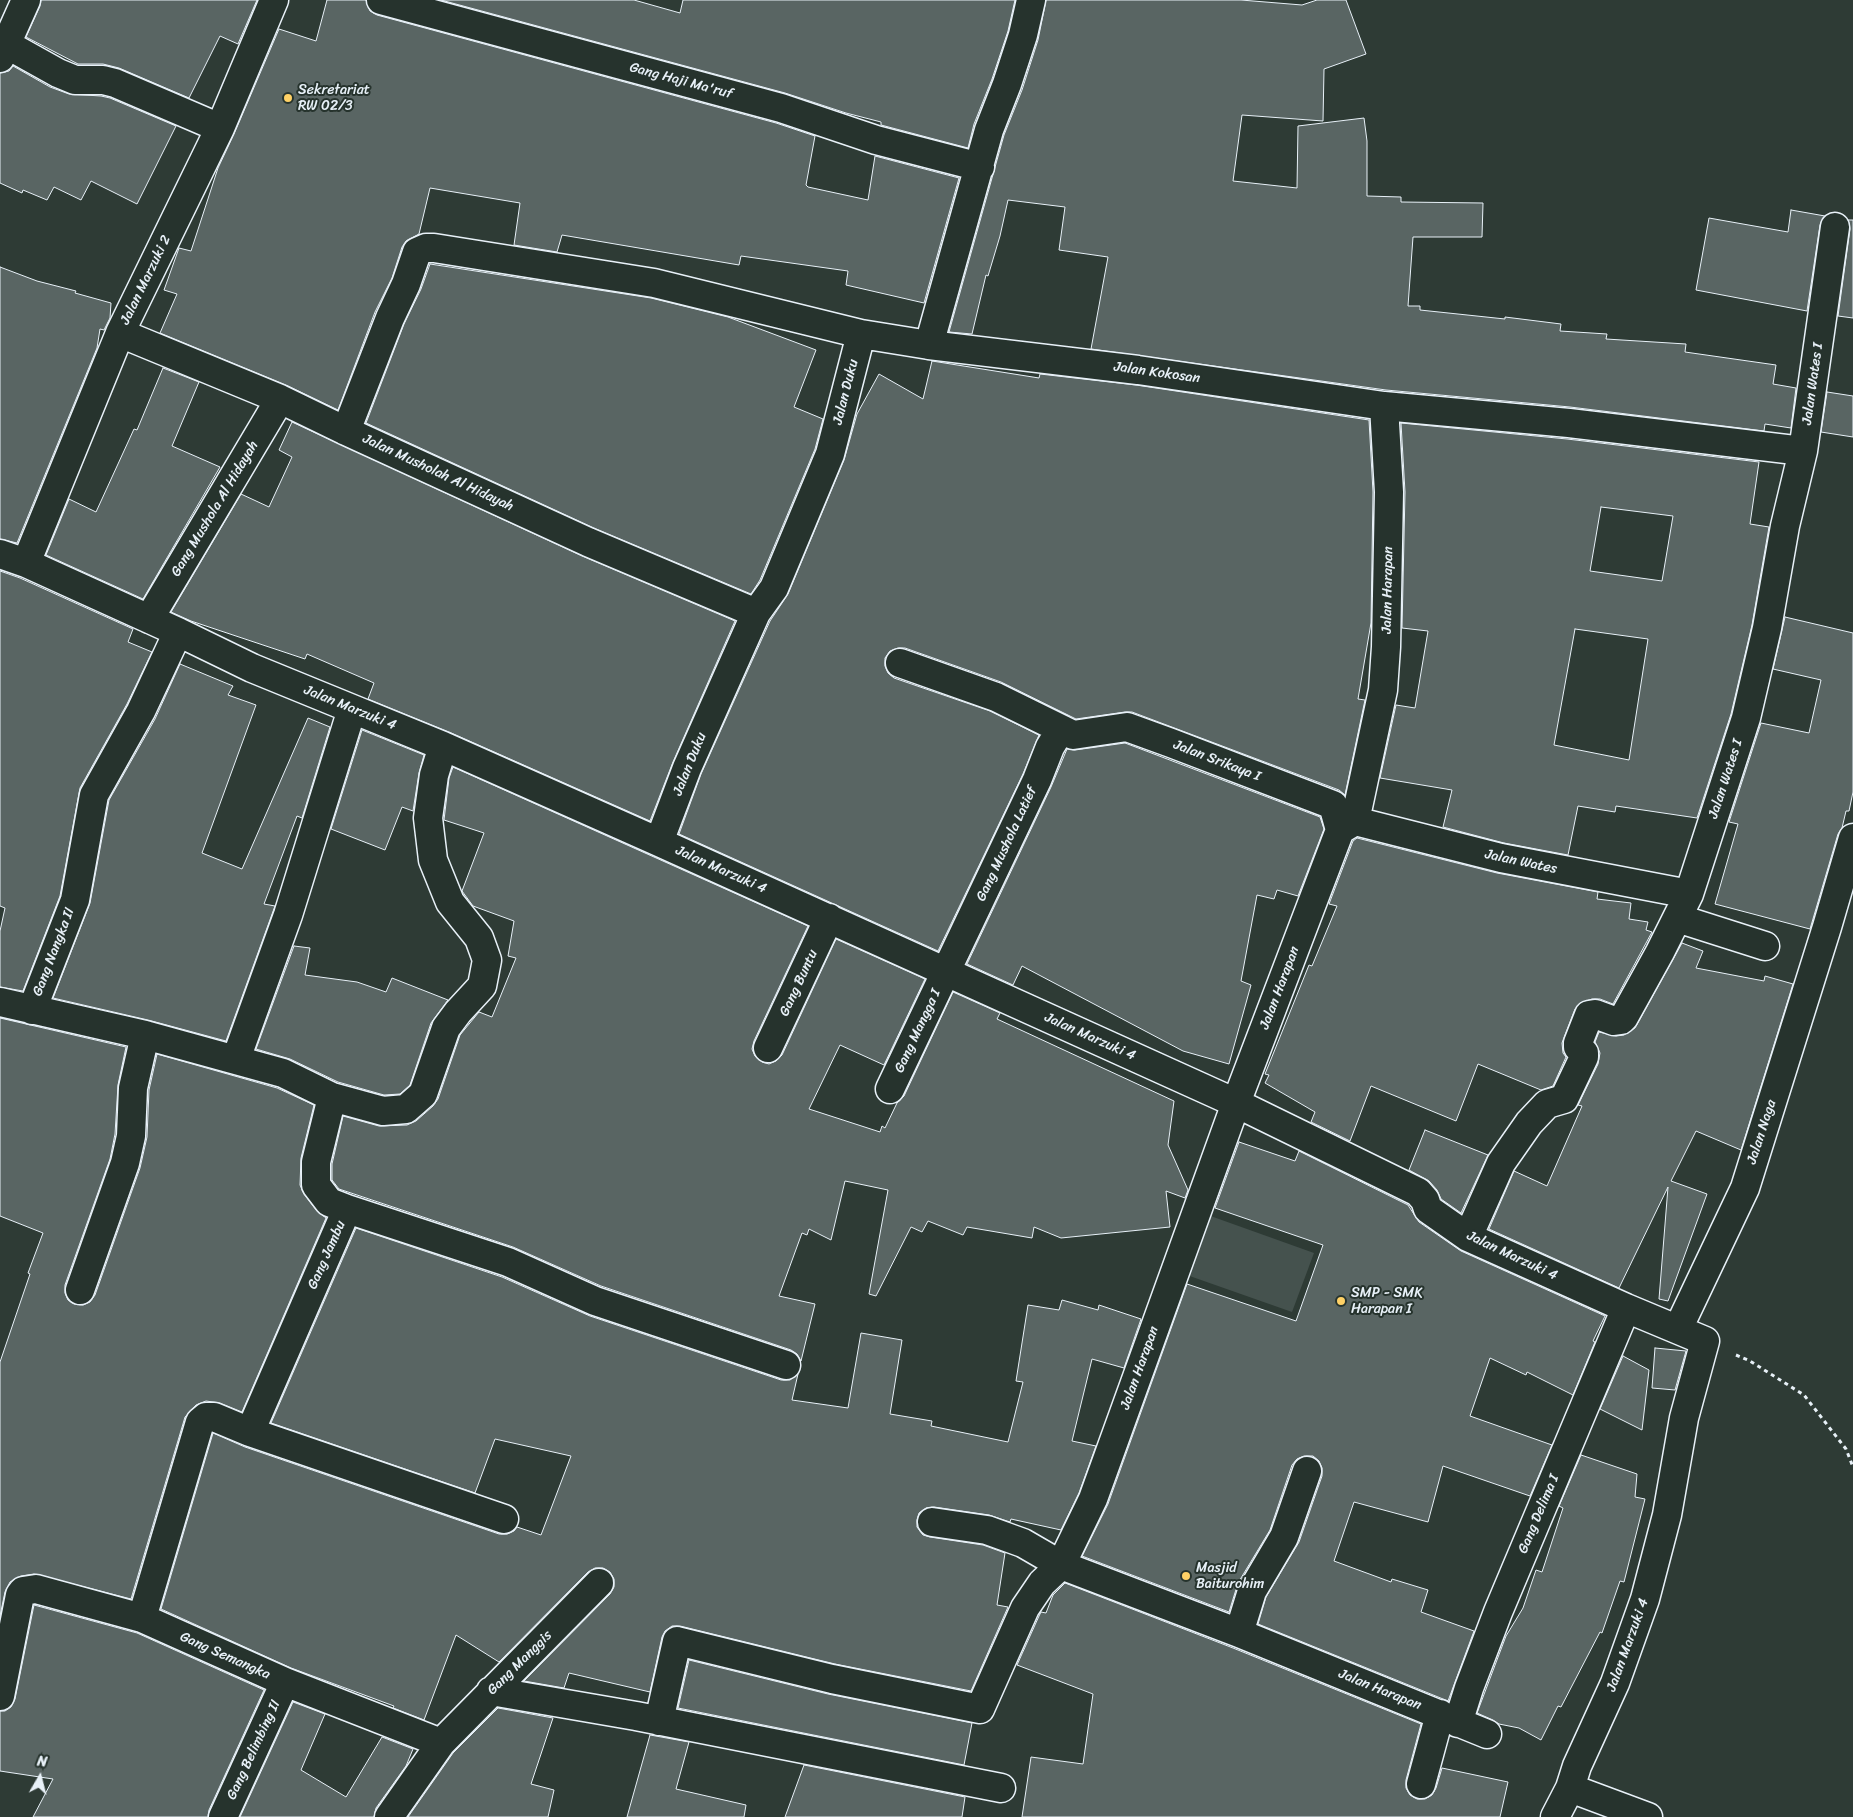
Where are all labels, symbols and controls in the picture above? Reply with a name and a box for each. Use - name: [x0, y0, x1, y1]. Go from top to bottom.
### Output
- street label: Gang Haji Ma'ruf: [628, 59, 734, 103]
- place label: Sekretariat RW 02/3: [298, 82, 370, 114]
- marker: Sekretariat RW 02/3: [282, 92, 294, 104]
- street label: Jalan Marzuki 2: [117, 233, 175, 327]
- street label: Jalan Wates I: [1799, 342, 1827, 426]
- street label: Jalan Duku: [830, 358, 862, 426]
- street label: Jalan Kokosan: [1113, 359, 1201, 387]
- street label: Jalan Musholah Al Hidayah: [360, 431, 516, 515]
- street label: Gang Mushola Al Hidayah: [168, 438, 262, 580]
- street label: Jalan Harapan: [1379, 546, 1397, 634]
- street label: Jalan Marzuki 4: [301, 682, 399, 734]
- street label: Jalan Duku: [670, 730, 710, 798]
- street label: Jalan Srikaya I: [1171, 737, 1263, 785]
- street label: Jalan Wates I: [1705, 737, 1747, 821]
- street label: Gang Mushola Latief: [973, 784, 1041, 904]
- street label: Jalan Marzuki 4: [673, 842, 769, 898]
- street label: Jalan Wates: [1483, 846, 1559, 878]
- street label: Gang Nangka II: [29, 905, 79, 999]
- street label: Jalan Harapan: [1256, 944, 1304, 1032]
- street label: Gang Buntu: [776, 947, 822, 1019]
- street label: Gang Mangga I: [891, 987, 945, 1075]
- street label: Jalan Marzuki 4: [1042, 1009, 1138, 1065]
- street label: Jalan Naga: [1744, 1098, 1780, 1166]
- street label: Gang Jambu: [304, 1218, 350, 1292]
- street label: Jalan Marzuki 4: [1464, 1228, 1560, 1284]
- place label: SMP - SMK Harapan I: [1351, 1285, 1423, 1318]
- marker: SMP - SMK Harapan I: [1335, 1295, 1347, 1307]
- street label: Jalan Harapan: [1117, 1324, 1163, 1412]
- street label: Gang Delima I: [1515, 1472, 1563, 1556]
- place label: Masjid Baiturohim: [1196, 1560, 1264, 1592]
- marker: Masjid Baiturohim: [1180, 1570, 1192, 1582]
- street label: Jalan Marzuki 4: [1603, 1596, 1653, 1694]
- street label: Gang Manggis: [484, 1627, 556, 1699]
- street label: Gang Semangka: [177, 1629, 273, 1683]
- street label: Jalan Harapan: [1336, 1666, 1424, 1714]
- street label: Gang Belimbing II: [224, 1697, 284, 1803]
- text: N: [36, 1749, 49, 1775]
- north arrow: [15, 1752, 65, 1802]

